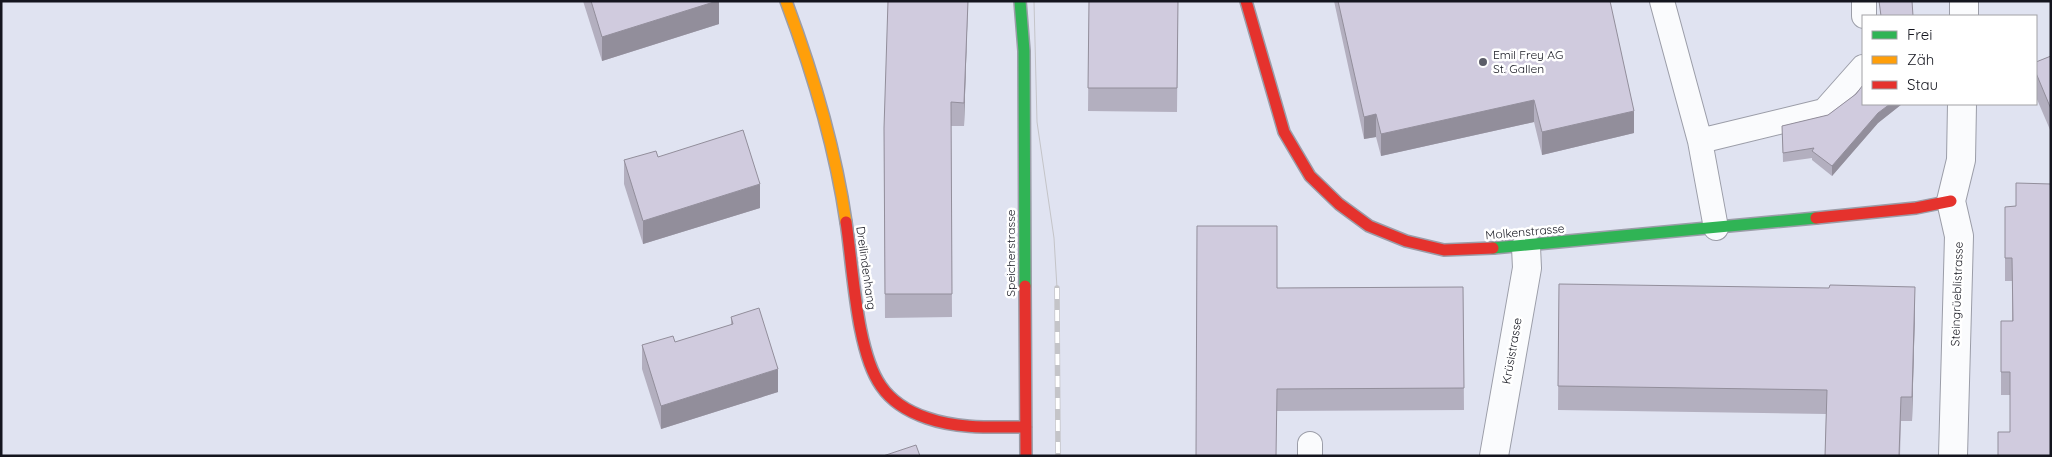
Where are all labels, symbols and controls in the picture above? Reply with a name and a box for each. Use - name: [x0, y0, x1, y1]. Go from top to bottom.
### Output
- legend: [1862, 15, 2037, 105]
- text: Frei: [1907, 25, 1933, 44]
- place label: Emil Frey AG St. Gallen: [1493, 47, 1563, 76]
- text: Zäh: [1907, 50, 1934, 69]
- marker: Emil Frey AG St. Gallen: [1477, 56, 1489, 68]
- text: Stau: [1907, 75, 1938, 94]
- street label: Speicherstrasse: [1003, 209, 1018, 297]
- street label: Molkenstrasse: [1485, 221, 1565, 242]
- street label: Dreilindenhang: [853, 225, 880, 311]
- street label: Steingrüeblistrasse: [1947, 241, 1966, 347]
- street label: Krüsistrasse: [1498, 316, 1525, 385]

